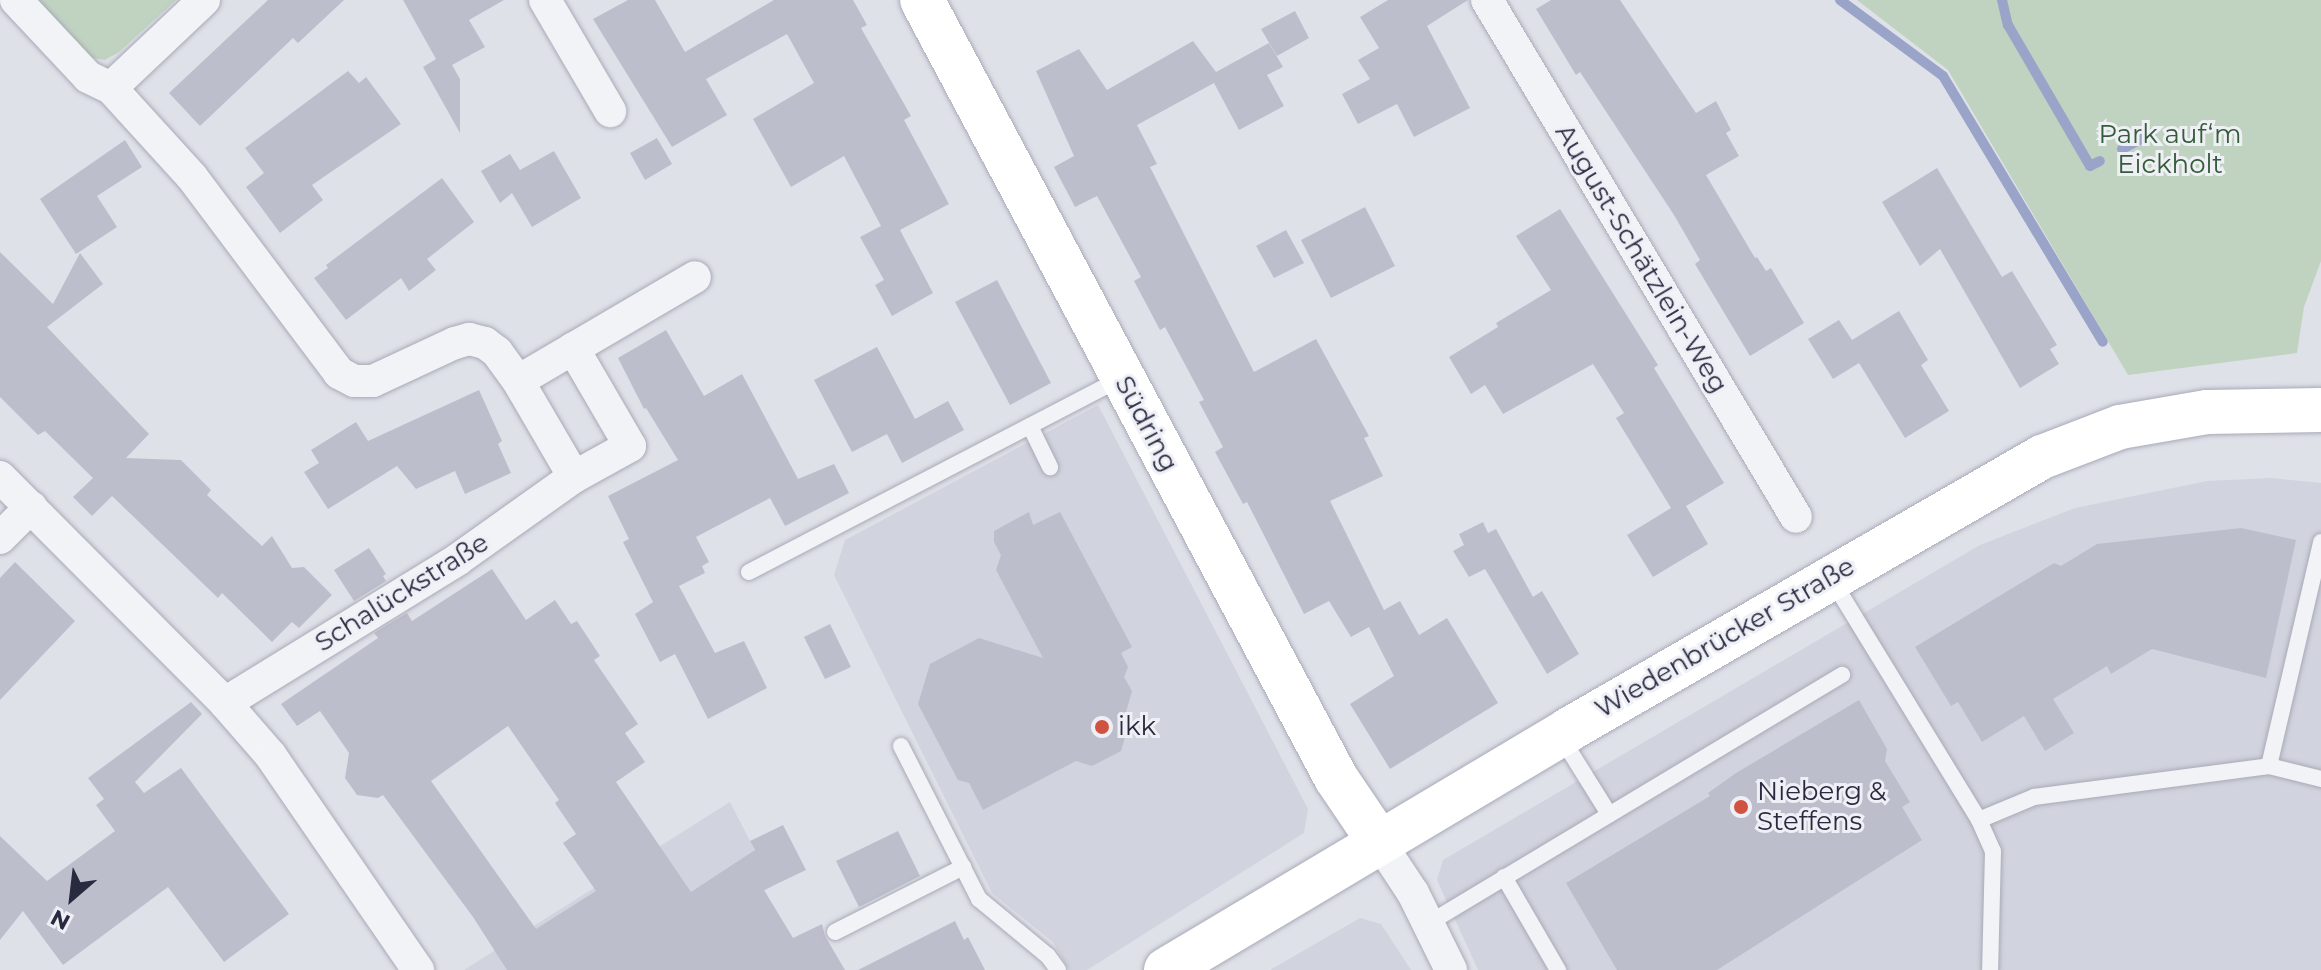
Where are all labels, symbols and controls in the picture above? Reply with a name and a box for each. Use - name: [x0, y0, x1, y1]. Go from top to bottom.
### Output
- street label: August-Schätzlein-Weg: [1548, 119, 1734, 399]
- park label: Park auf‘m Eickholt: [2098, 119, 2242, 180]
- street label: Südring: [1108, 371, 1184, 477]
- street label: Schalückstraße: [310, 527, 494, 659]
- street label: Wiedenbrücker Straße: [1590, 551, 1860, 725]
- place label: ikk: [1118, 711, 1156, 743]
- marker: ikk: [1093, 718, 1111, 736]
- place label: Nieberg & Steffens: [1757, 776, 1886, 838]
- marker: Nieberg & Steffens: [1732, 798, 1750, 816]
- north arrow: [32, 858, 112, 938]
- text: N: [46, 904, 75, 936]

